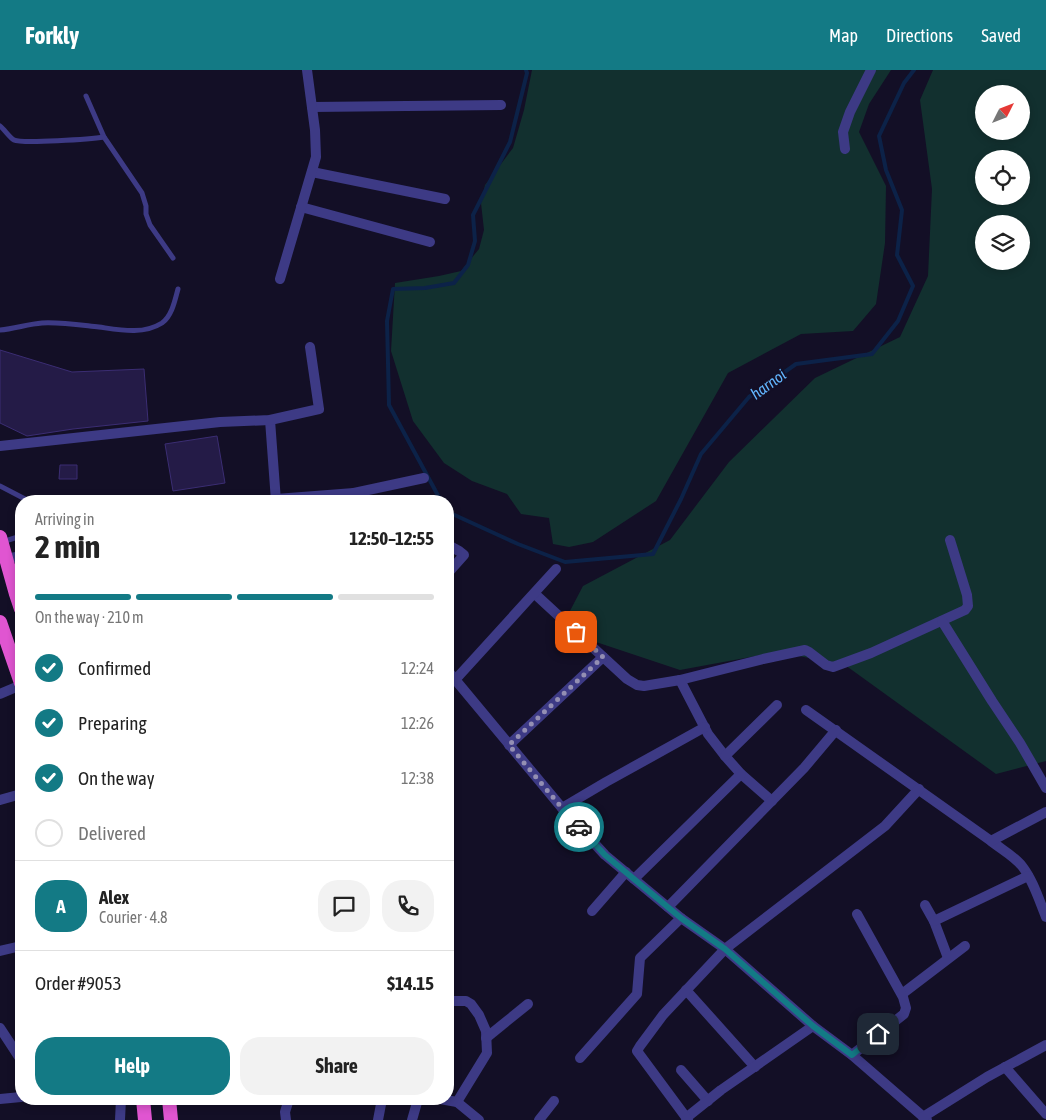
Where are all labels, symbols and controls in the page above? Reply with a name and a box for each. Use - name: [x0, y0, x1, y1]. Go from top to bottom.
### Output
- text: Forkly: [25, 22, 79, 49]
- text: Map: [829, 25, 858, 46]
- text: Directions: [886, 25, 953, 46]
- text: Saved: [981, 25, 1021, 46]
- north arrow: [975, 85, 1030, 140]
- map controls: [975, 85, 1030, 270]
- button: locate: [975, 150, 1030, 205]
- button: layers: [975, 215, 1030, 270]
- water label: harnoi: [747, 365, 789, 403]
- text: Arriving in: [35, 510, 95, 528]
- text: 12:50–12:55: [349, 527, 434, 549]
- text: 2 min: [35, 528, 100, 565]
- text: On the way · 210 m: [35, 608, 144, 626]
- pin: [555, 611, 597, 653]
- icon: bag: [562, 618, 590, 646]
- icon: check: [35, 654, 63, 682]
- text: Confirmed: [78, 657, 151, 679]
- text: 12:24: [401, 659, 434, 677]
- icon: check: [35, 709, 63, 737]
- text: Preparing: [78, 712, 147, 734]
- text: 12:26: [401, 714, 434, 732]
- icon: check: [35, 764, 63, 792]
- text: On the way: [78, 767, 155, 789]
- text: 12:38: [401, 769, 434, 787]
- courier: [554, 802, 604, 852]
- icon: car: [565, 813, 593, 841]
- text: Delivered: [78, 822, 146, 844]
- button: chat: [318, 880, 370, 932]
- button: phone: [382, 880, 434, 932]
- text: Alex: [99, 886, 129, 908]
- text: A: [56, 895, 66, 917]
- text: Courier · 4.8: [99, 908, 168, 926]
- text: Order #9053: [35, 972, 122, 994]
- text: $14.15: [387, 972, 434, 994]
- pin: [857, 1013, 899, 1055]
- icon: home: [864, 1020, 892, 1048]
- button: Help: [35, 1037, 230, 1095]
- button: Share: [240, 1037, 434, 1095]

